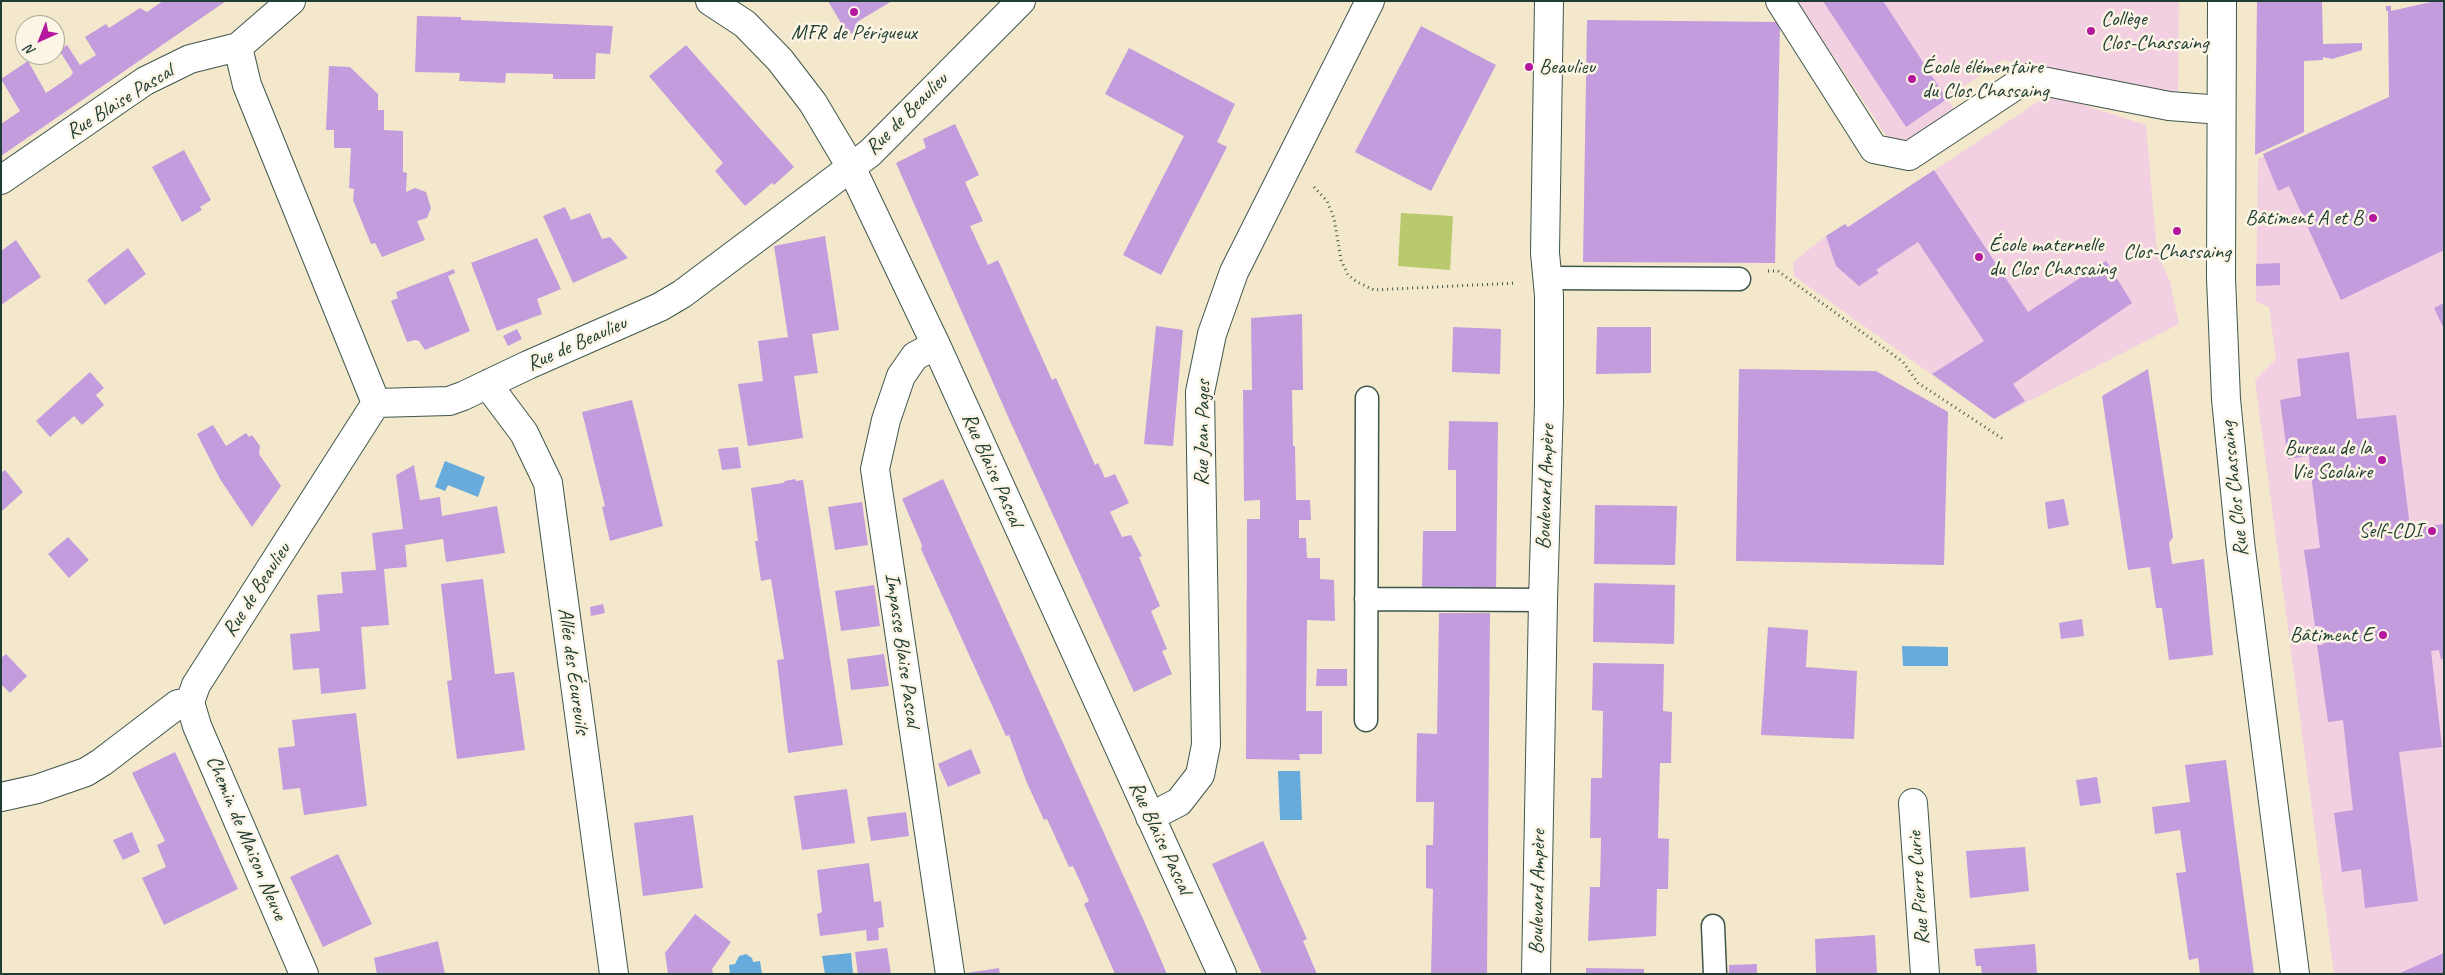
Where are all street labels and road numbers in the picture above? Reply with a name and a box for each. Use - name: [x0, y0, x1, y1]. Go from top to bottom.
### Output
- street label: Rue Blaise Pascal: [62, 59, 178, 145]
- street label: Rue de Beaulieu: [860, 67, 954, 161]
- street label: Rue de Beaulieu: [523, 311, 631, 377]
- street label: Rue Jean Pages: [1189, 380, 1217, 486]
- street label: Rue Blaise Pascal: [956, 409, 1028, 531]
- street label: Rue Clos Chassaing: [2215, 420, 2255, 558]
- street label: Boulevard Ampère: [1531, 424, 1561, 550]
- street label: Rue de Beaulieu: [217, 538, 297, 642]
- street label: Impasse Blaise Pascal: [879, 572, 925, 728]
- street label: Allée des Écureuils: [552, 606, 594, 736]
- street label: Chemin de Maison Neuve: [200, 752, 292, 924]
- street label: Rue Blaise Pascal: [1123, 777, 1197, 899]
- street label: Boulevard Ampère: [1524, 829, 1552, 955]
- street label: Rue Pierre Curie: [1902, 830, 1936, 946]

